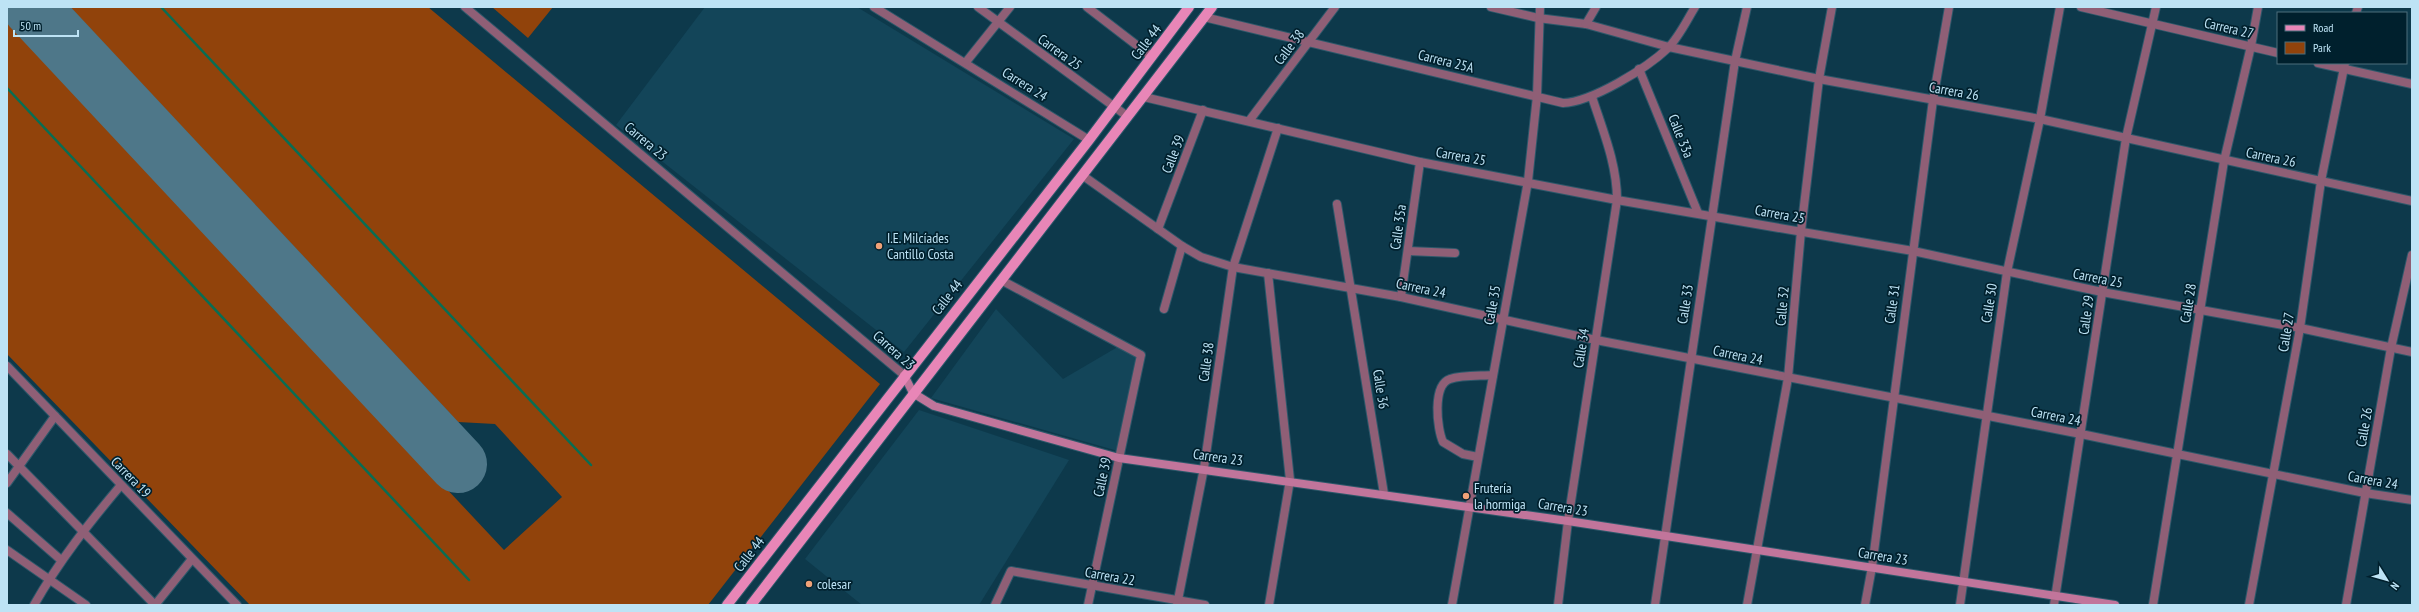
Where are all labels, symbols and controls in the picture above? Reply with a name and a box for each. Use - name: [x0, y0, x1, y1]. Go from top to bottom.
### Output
- scale bar: [14, 12, 78, 38]
- legend: [2277, 12, 2407, 64]
- street label: Carrera 27: [2202, 14, 2256, 42]
- text: 50 m: [20, 18, 41, 33]
- street label: Calle 44: [1127, 20, 1166, 63]
- text: Road: [2313, 20, 2333, 35]
- street label: Calle 38: [1270, 26, 1308, 68]
- street label: Carrera 25: [1034, 30, 1086, 74]
- text: Park: [2313, 40, 2331, 55]
- street label: Carrera 25A: [1416, 45, 1476, 77]
- street label: Carrera 24: [999, 63, 1052, 105]
- street label: Carrera 26: [1928, 78, 1980, 104]
- street label: Calle 33a: [1664, 112, 1698, 160]
- street label: Carrera 23: [621, 118, 671, 164]
- street label: Calle 39: [1157, 132, 1189, 176]
- street label: Carrera 25: [1435, 143, 1487, 169]
- street label: Carrera 26: [2245, 143, 2297, 171]
- street label: Carrera 25: [1754, 201, 1806, 227]
- street label: Calle 35a: [1386, 203, 1410, 251]
- place label: I.E. Milcíades Cantillo Costa: [887, 229, 954, 263]
- marker: I.E. Milcíades Cantillo Costa: [874, 241, 884, 251]
- street label: Carrera 25: [2072, 264, 2124, 292]
- street label: Carrera 24: [1395, 274, 1448, 302]
- street label: Calle 44: [928, 275, 967, 318]
- street label: Calle 30: [1977, 282, 2001, 324]
- street label: Calle 28: [2176, 282, 2200, 324]
- street label: Calle 33: [1673, 283, 1697, 325]
- street label: Calle 31: [1880, 283, 1904, 325]
- street label: Calle 35: [1480, 284, 1504, 326]
- street label: Calle 32: [1771, 285, 1793, 327]
- street label: Calle 29: [2074, 294, 2098, 336]
- street label: Calle 27: [2274, 311, 2298, 353]
- street label: Carrera 23: [869, 326, 919, 374]
- street label: Calle 34: [1569, 326, 1593, 369]
- street label: Calle 38: [1194, 341, 1218, 383]
- street label: Carrera 24: [1712, 341, 1765, 369]
- street label: Calle 36: [1369, 368, 1393, 410]
- street label: Carrera 24: [2030, 402, 2083, 430]
- street label: Calle 26: [2352, 406, 2376, 448]
- street label: Carrera 23: [1192, 445, 1244, 469]
- street label: Carrera 19: [107, 453, 155, 501]
- street label: Calle 39: [1089, 456, 1115, 498]
- street label: Carrera 24: [2347, 467, 2400, 493]
- place label: Frutería la hormiga: [1474, 479, 1526, 513]
- marker: Frutería la hormiga: [1461, 491, 1471, 501]
- street label: Carrera 23: [1537, 494, 1589, 520]
- street label: Calle 44: [730, 532, 769, 575]
- street label: Carrera 23: [1857, 543, 1909, 569]
- north arrow: [2367, 560, 2407, 600]
- street label: Carrera 22: [1084, 563, 1136, 589]
- place label: colesar: [817, 575, 851, 593]
- marker: colesar: [804, 579, 814, 589]
- text: N: [2388, 579, 2402, 593]

